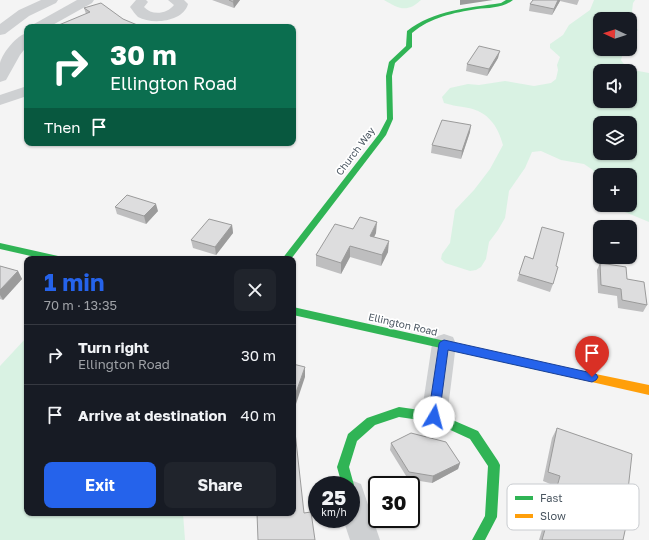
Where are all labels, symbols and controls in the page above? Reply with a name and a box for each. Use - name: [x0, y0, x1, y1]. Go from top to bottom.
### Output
- north arrow: [593, 12, 637, 56]
- map controls: [593, 12, 637, 264]
- text: 30 m: [110, 38, 177, 71]
- icon: right: [44, 40, 96, 92]
- button: sound: [593, 64, 637, 108]
- text: Ellington Road: [110, 72, 237, 94]
- icon: arrive: [88, 116, 110, 138]
- button: layers: [593, 116, 637, 160]
- text: Then: [44, 118, 80, 136]
- street label: Church Way: [333, 124, 377, 177]
- button: +: [593, 168, 637, 212]
- button: −: [593, 220, 637, 264]
- text: 1 min: [44, 267, 104, 296]
- button: close: [234, 269, 276, 311]
- text: 70 m · 13:35: [44, 297, 117, 313]
- street label: Ellington Road: [367, 310, 439, 338]
- pin: [575, 336, 609, 377]
- text: Turn right: [78, 338, 149, 356]
- icon: arrive: [581, 342, 603, 364]
- icon: right: [44, 344, 66, 366]
- text: 30 m: [241, 346, 276, 364]
- text: Ellington Road: [78, 356, 170, 372]
- position arrow: [413, 396, 455, 438]
- icon: arrive: [44, 404, 66, 426]
- text: Arrive at destination: [78, 406, 227, 424]
- text: 40 m: [241, 406, 276, 424]
- button: Exit: [44, 462, 156, 508]
- button: Share: [164, 462, 276, 508]
- speed limit sign: 30: [368, 476, 420, 528]
- legend: [507, 484, 639, 530]
- text: 25: [322, 485, 346, 509]
- text: Fast: [540, 491, 563, 504]
- text: km/h: [321, 506, 347, 518]
- text: Slow: [540, 509, 566, 522]

